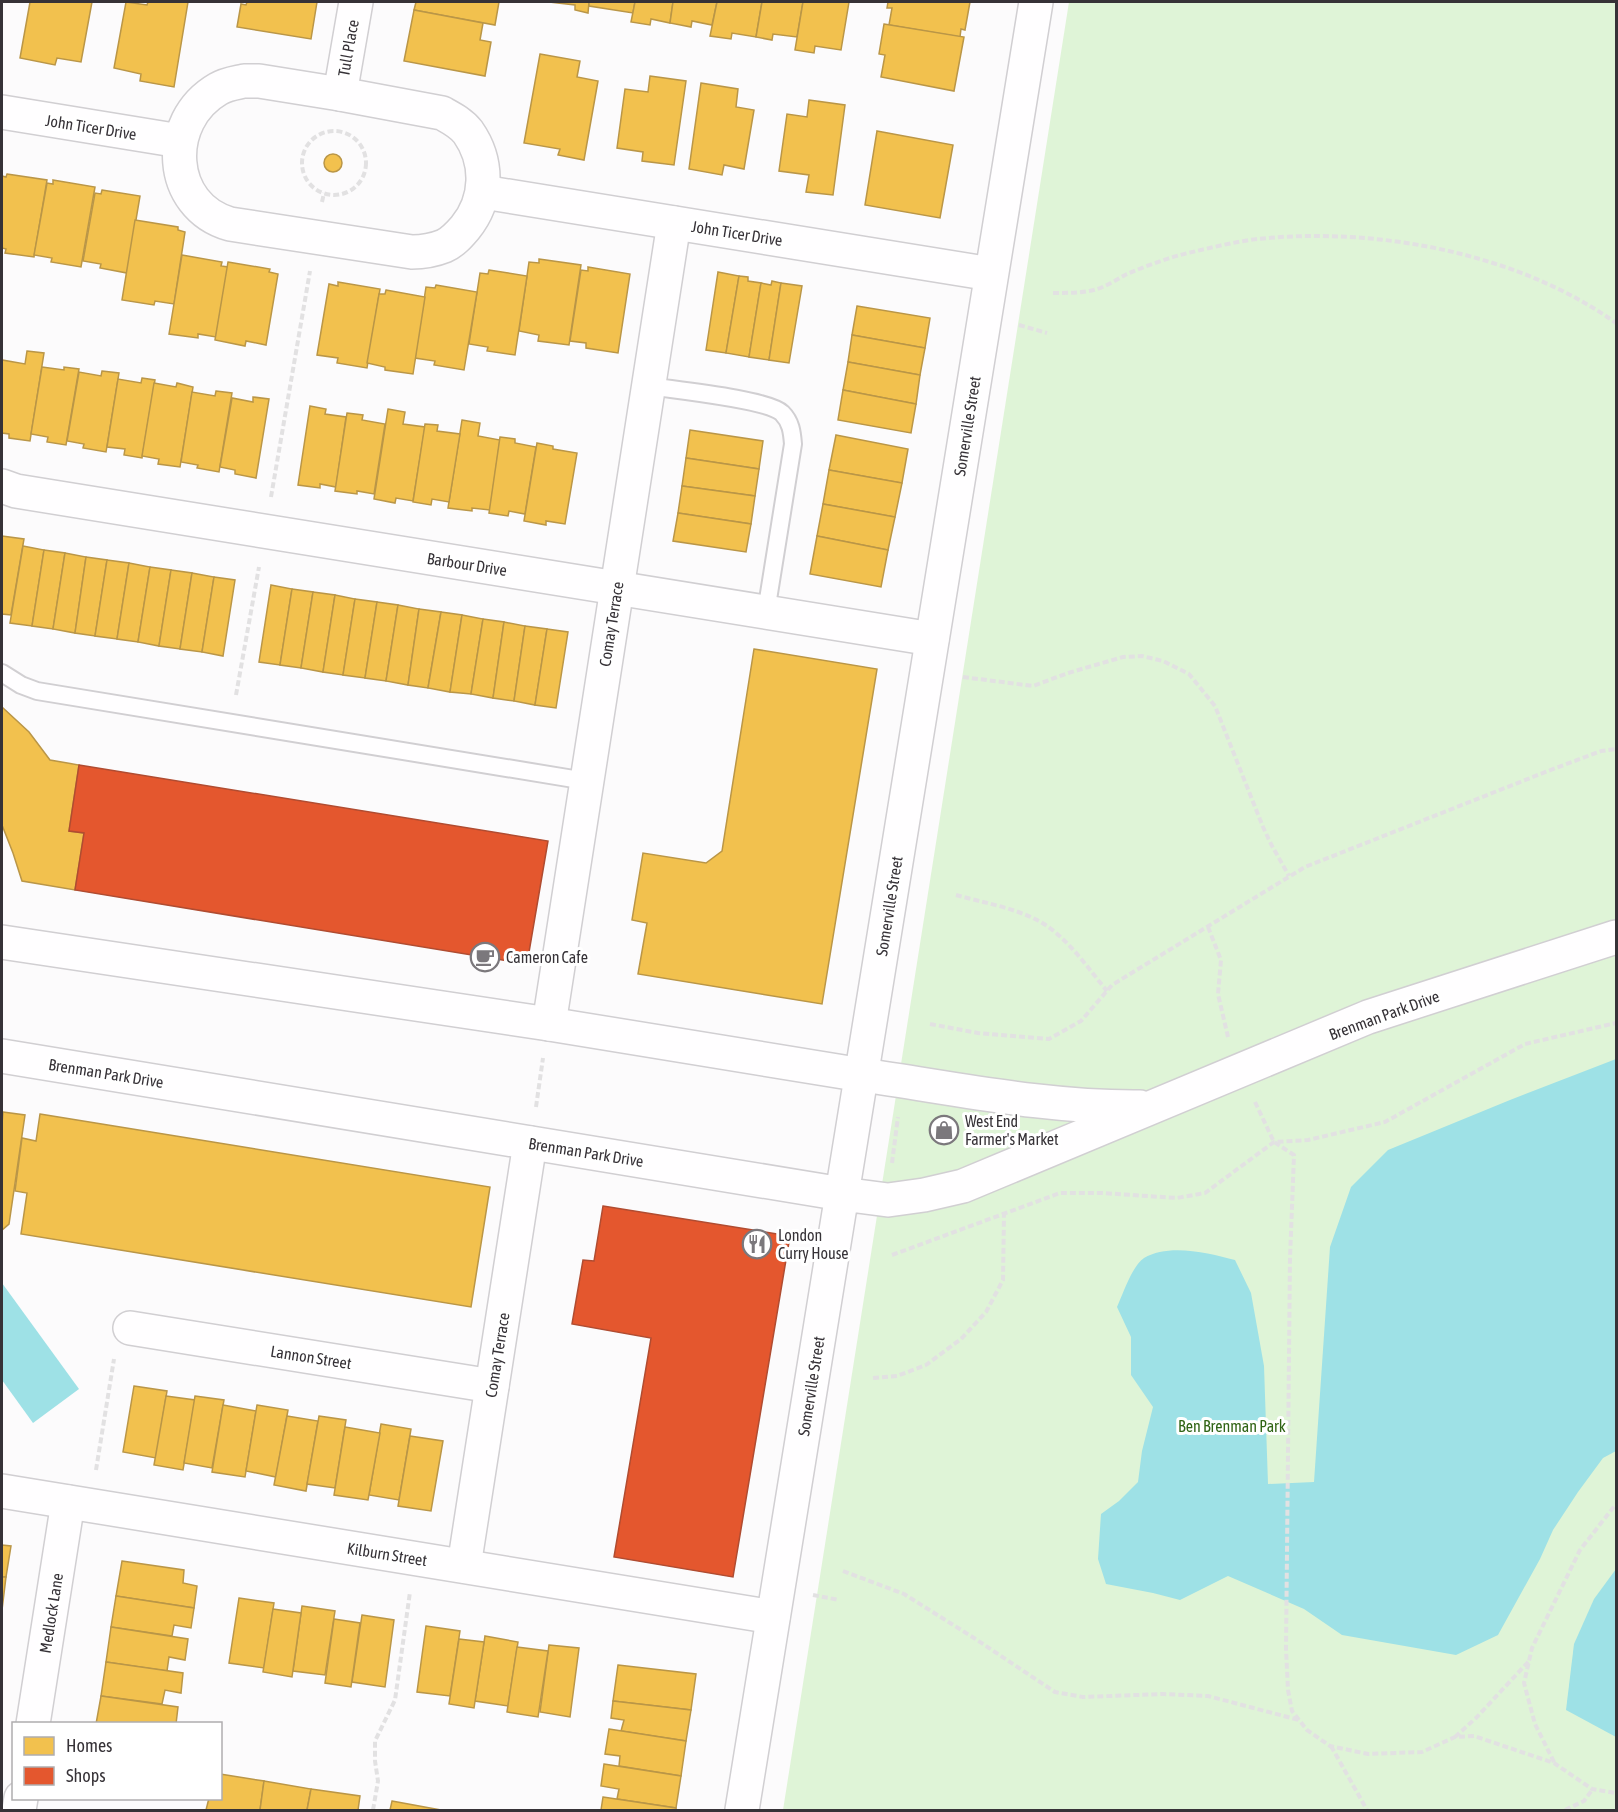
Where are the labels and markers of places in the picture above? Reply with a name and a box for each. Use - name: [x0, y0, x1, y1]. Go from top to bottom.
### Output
- cafe icon: Cameron Cafe: [469, 941, 501, 973]
- place label: Cameron Cafe: [506, 948, 588, 966]
- place label: West End Farmer's Market: [965, 1112, 1059, 1148]
- shop icon: West End Farmer's Market: [928, 1114, 960, 1146]
- place label: London Curry House: [778, 1226, 849, 1263]
- restaurant icon: London Curry House: [741, 1228, 773, 1260]

